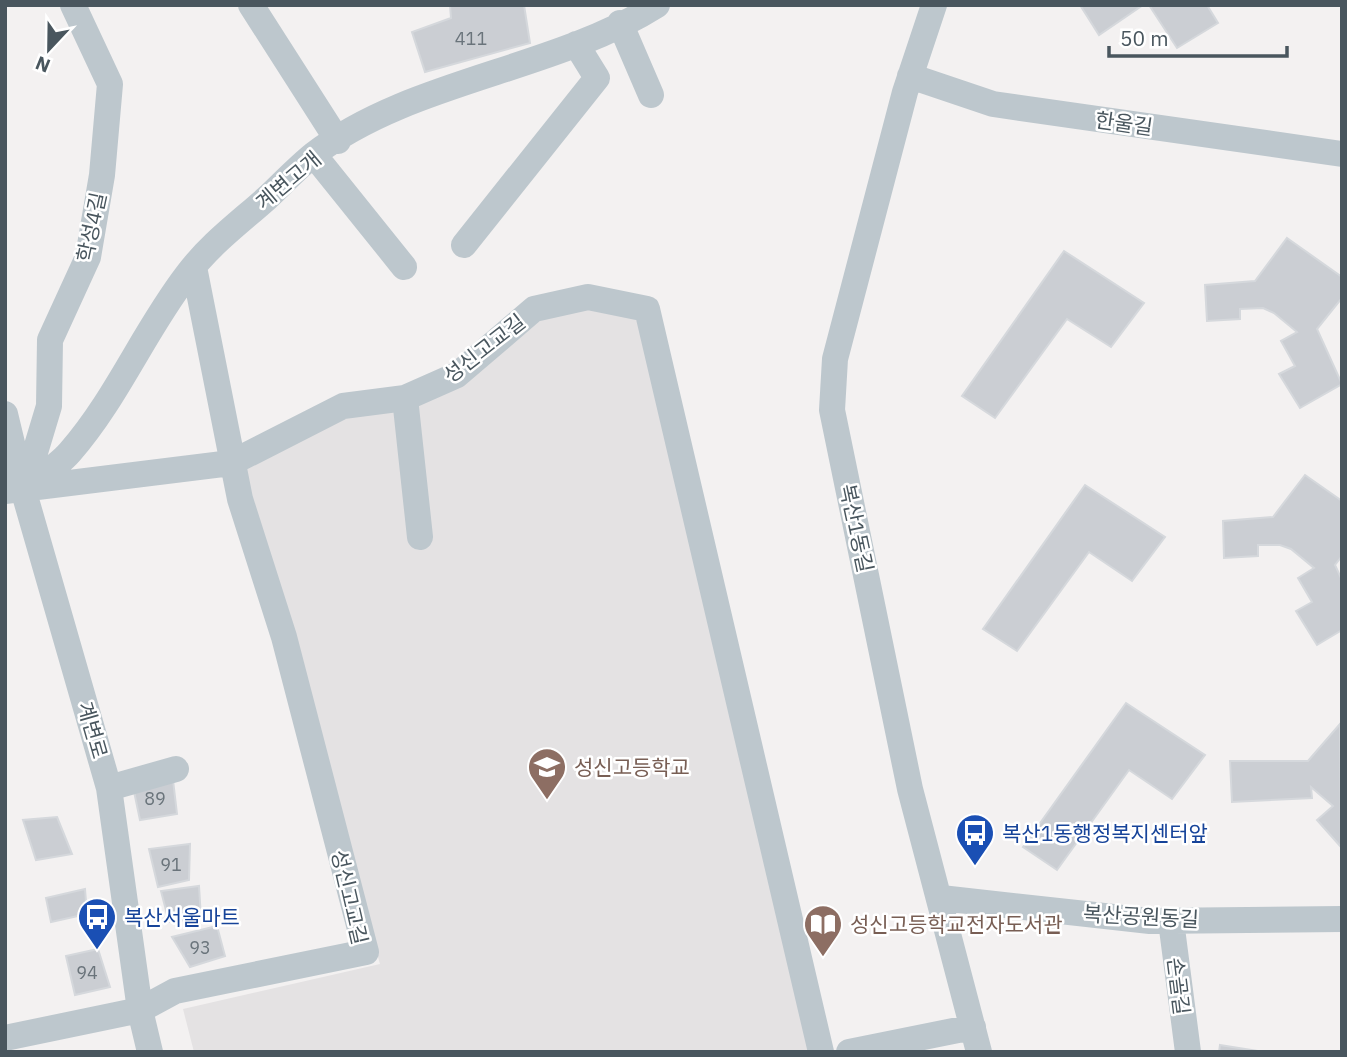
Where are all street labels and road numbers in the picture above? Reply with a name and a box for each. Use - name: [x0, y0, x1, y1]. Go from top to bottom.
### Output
- street label: 한울길: [1093, 105, 1155, 141]
- street label: 계변고개: [249, 144, 327, 216]
- street label: 학성4길: [70, 190, 112, 264]
- street label: 성신고교길: [437, 307, 531, 389]
- street label: 복산1동길: [834, 481, 880, 575]
- street label: 계변로: [72, 698, 114, 762]
- street label: 성신고교길: [325, 847, 375, 947]
- street label: 복산공원동길: [1082, 899, 1200, 933]
- street label: 손골길: [1162, 956, 1196, 1016]

